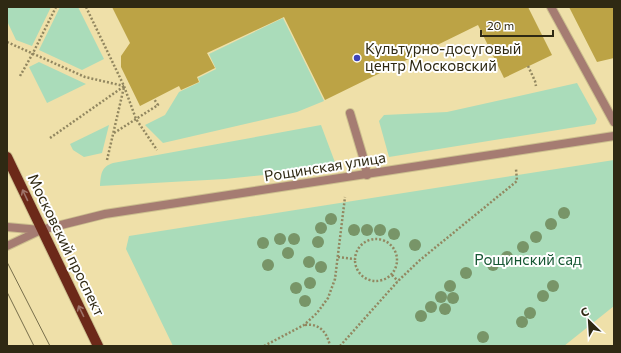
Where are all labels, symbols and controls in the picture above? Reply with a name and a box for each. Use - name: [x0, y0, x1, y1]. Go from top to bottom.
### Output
- scale bar: [481, 12, 553, 38]
- text: 20 m: [487, 18, 514, 32]
- place label: Культурно-досуговый центр Московский: [365, 39, 521, 74]
- marker: Культурно-досуговый центр Московский: [352, 53, 362, 63]
- street label: Рощинская улица: [263, 148, 387, 185]
- street label: Московский проспект: [25, 170, 109, 319]
- one-way arrow: [21, 189, 28, 201]
- park label: Рощинский сад: [474, 250, 582, 268]
- north arrow: [569, 301, 609, 341]
- text: С: [578, 304, 591, 319]
- one-way arrow: [77, 305, 84, 317]

